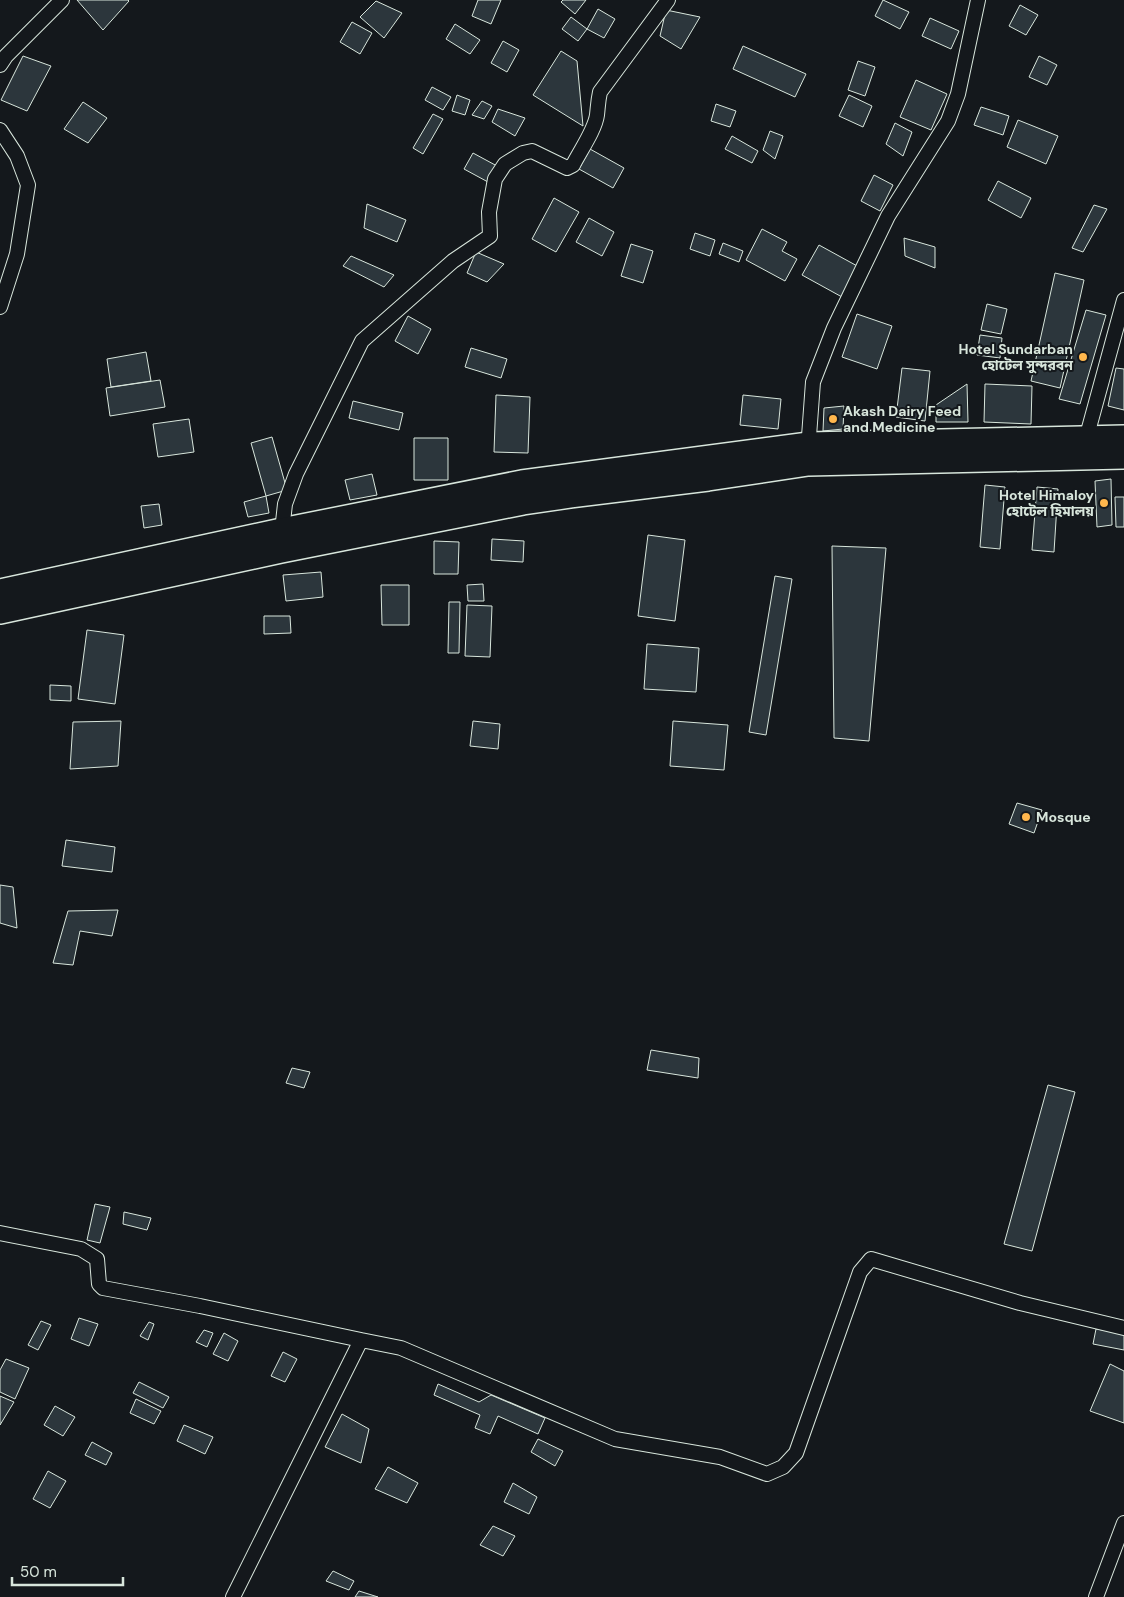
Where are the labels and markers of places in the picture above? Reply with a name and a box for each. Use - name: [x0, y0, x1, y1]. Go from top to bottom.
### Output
- place label: Hotel Sundarban হোটেল সুন্দরবন: [959, 340, 1073, 374]
- marker: Hotel Sundarban হোটেল সুন্দরবন: [1077, 351, 1089, 363]
- place label: Akash Dairy Feed and Medicine: [843, 402, 961, 436]
- marker: Akash Dairy Feed and Medicine: [827, 413, 839, 425]
- place label: Hotel Himaloy হোটেল হিমালয়: [999, 486, 1095, 520]
- marker: Hotel Himaloy হোটেল হিমালয়: [1098, 497, 1110, 509]
- place label: Mosque: [1036, 808, 1091, 826]
- marker: Mosque: [1020, 811, 1032, 823]

